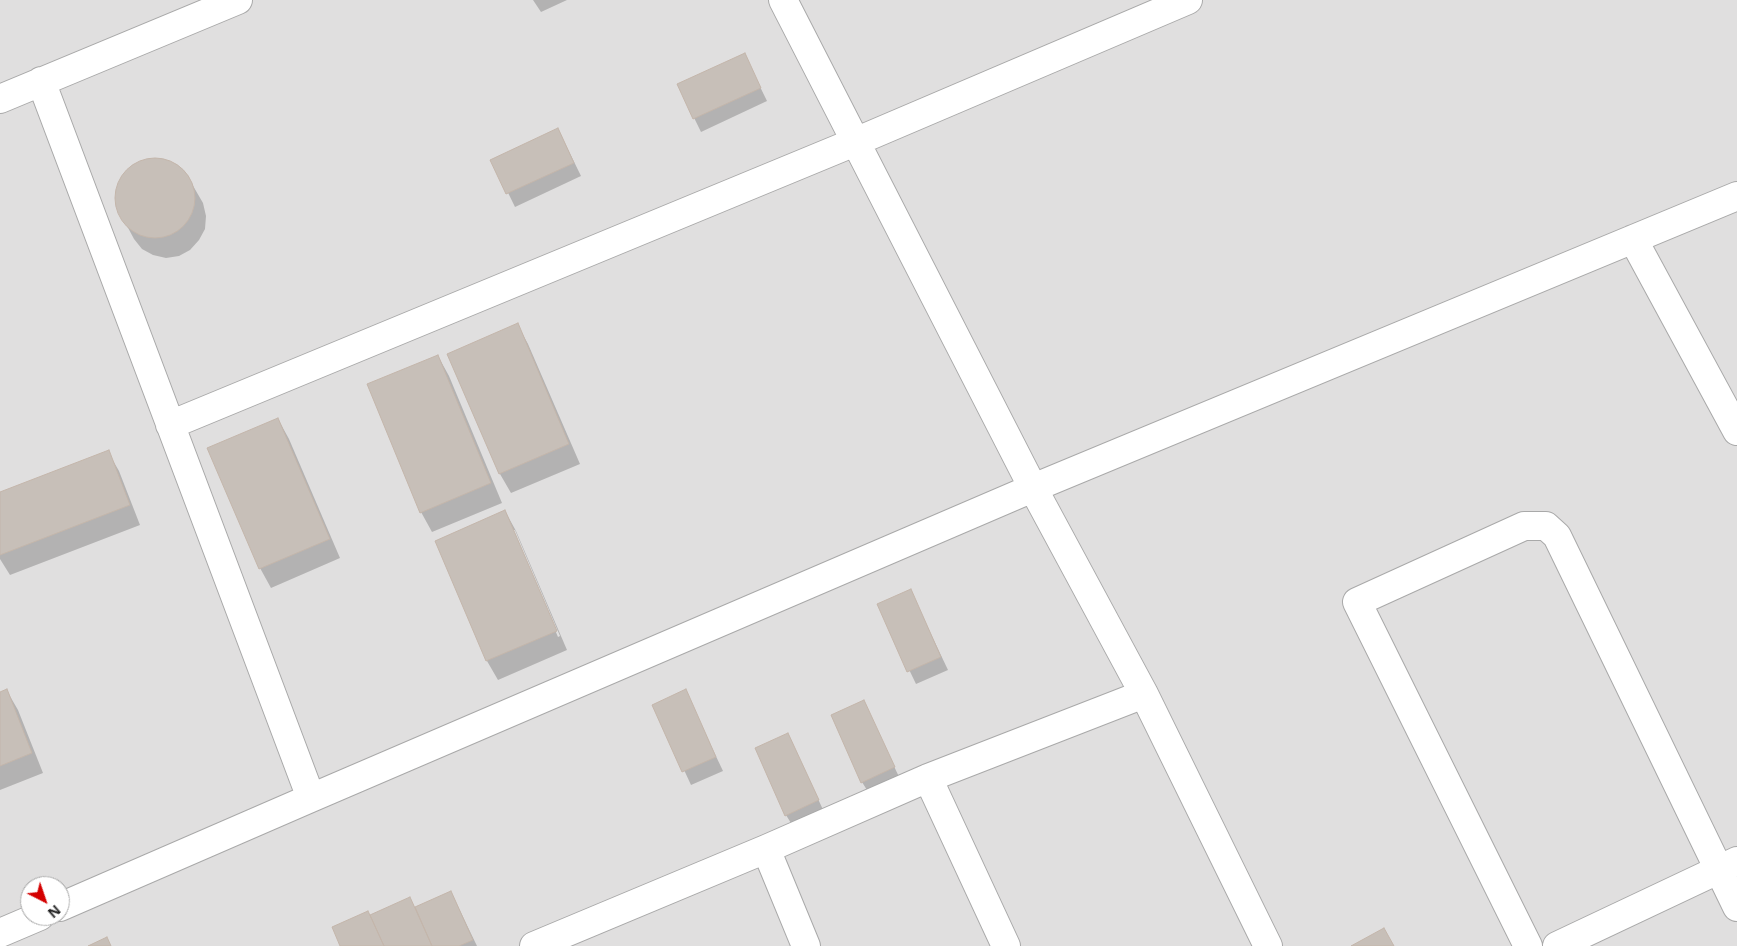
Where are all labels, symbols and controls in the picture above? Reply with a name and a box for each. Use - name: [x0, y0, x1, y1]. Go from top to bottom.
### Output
- north arrow: [20, 876, 70, 926]
- text: N: [44, 901, 65, 923]

